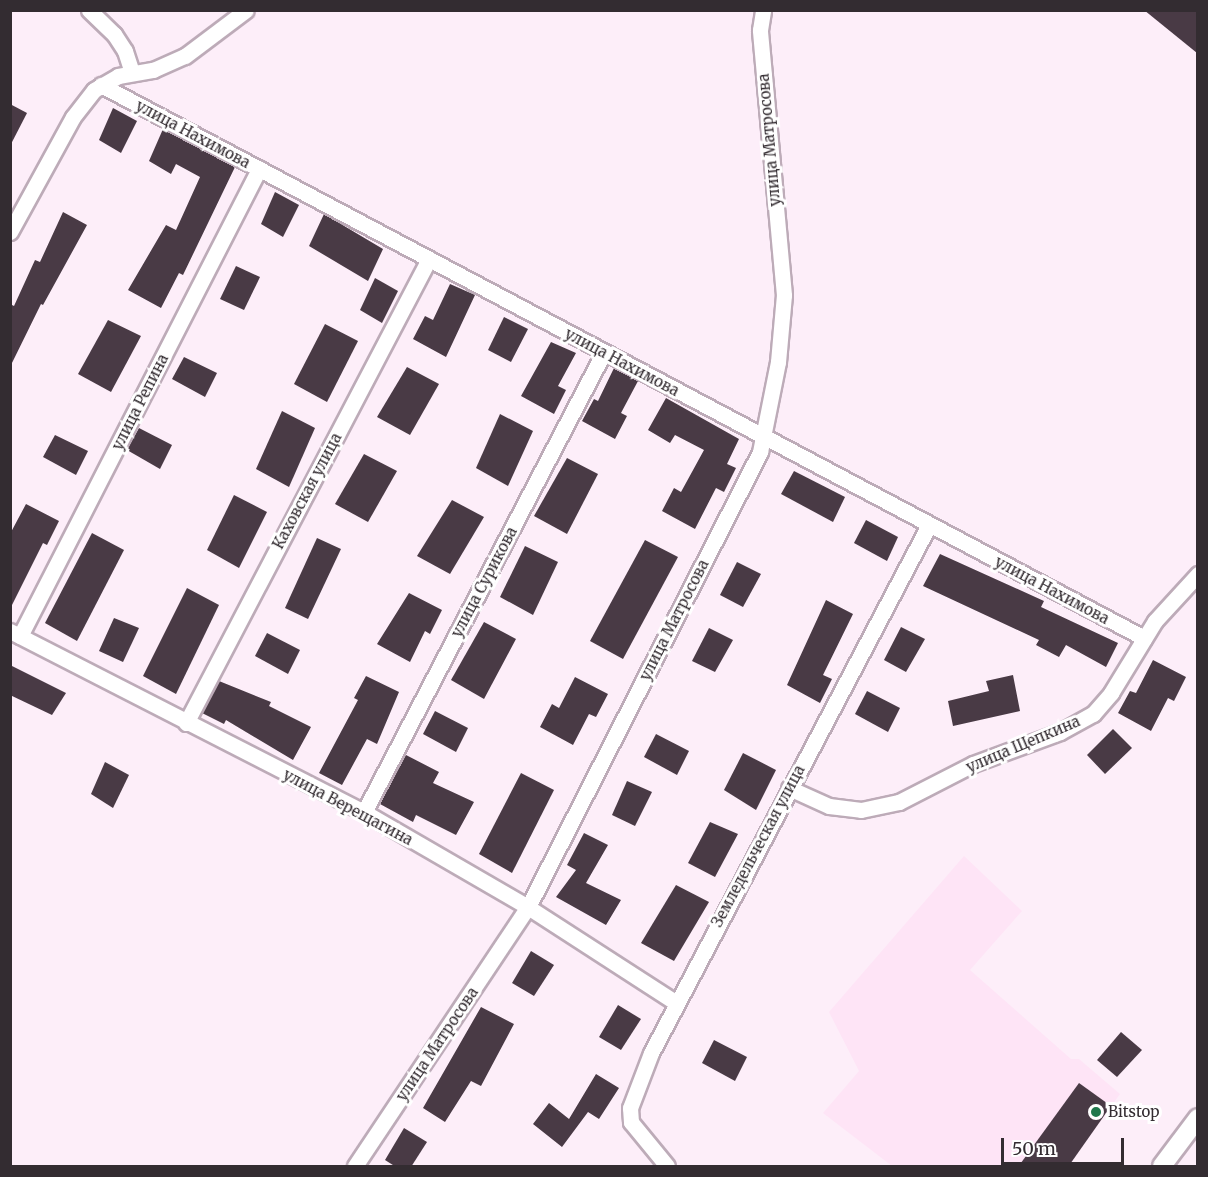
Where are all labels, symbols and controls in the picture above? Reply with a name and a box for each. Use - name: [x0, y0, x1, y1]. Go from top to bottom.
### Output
- street label: улица Матросова: [754, 73, 784, 207]
- street label: улица Нахимова: [133, 96, 253, 172]
- street label: улица Нахимова: [562, 324, 682, 400]
- street label: улица Репина: [108, 351, 172, 453]
- street label: Каховская улица: [269, 430, 345, 552]
- street label: улица Сурикова: [447, 524, 521, 640]
- street label: улица Нахимова: [992, 552, 1112, 628]
- street label: улица Матросова: [636, 556, 712, 684]
- street label: улица Щепкина: [963, 712, 1083, 776]
- street label: Земледельческая улица: [708, 762, 808, 930]
- street label: улица Верещагина: [280, 765, 416, 849]
- street label: улица Матросова: [392, 984, 482, 1104]
- place label: Bitstop: [1108, 1103, 1159, 1121]
- marker: Bitstop: [1089, 1105, 1103, 1119]
- scale bar: [1004, 1126, 1127, 1164]
- text: 50 m: [1012, 1137, 1056, 1160]

